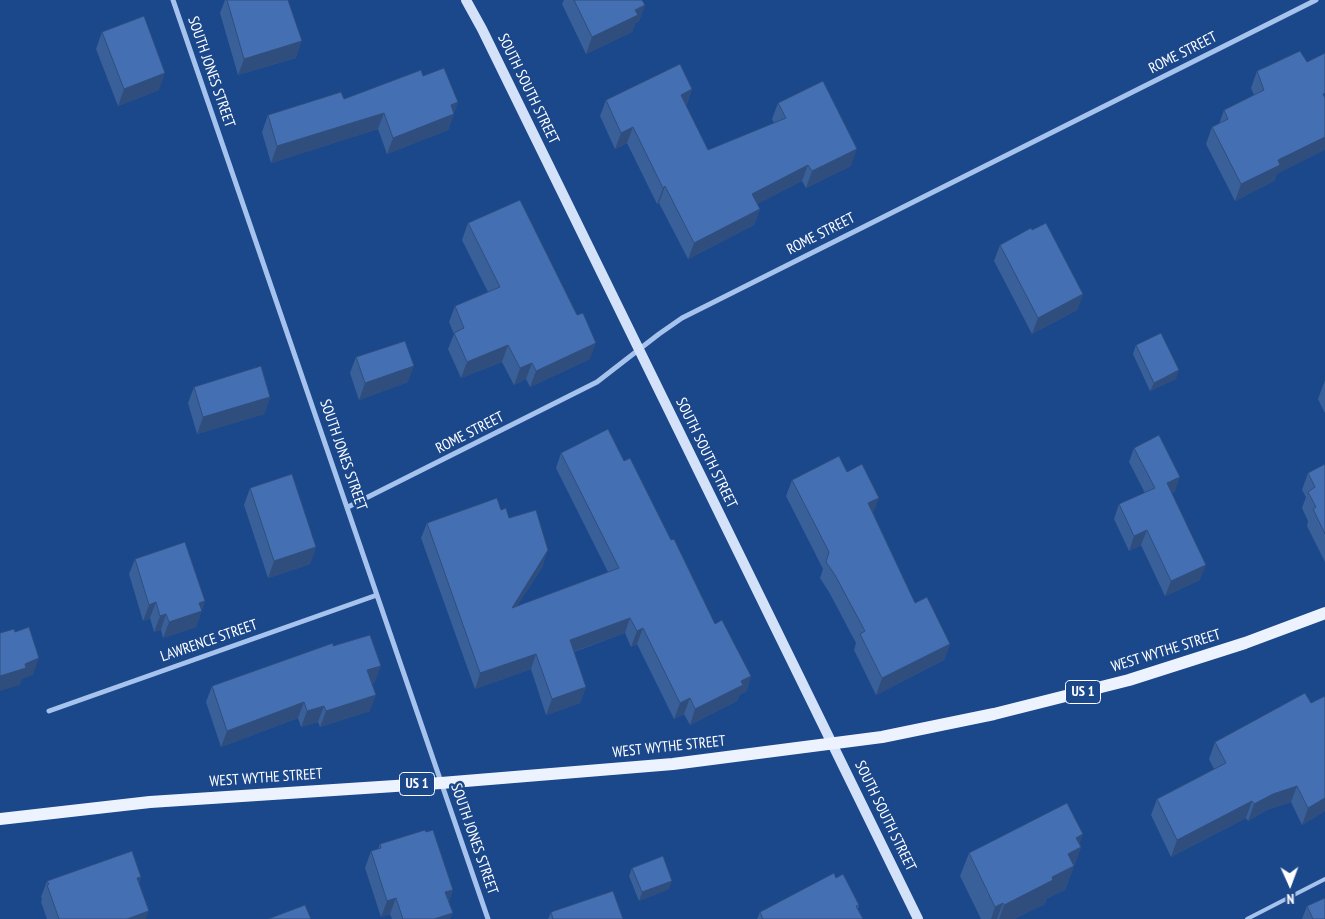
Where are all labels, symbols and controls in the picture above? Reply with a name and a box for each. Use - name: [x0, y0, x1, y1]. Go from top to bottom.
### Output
- street label: SOUTH JONES STREET: [184, 14, 238, 130]
- street label: ROME STREET: [1146, 28, 1220, 78]
- street label: SOUTH SOUTH STREET: [493, 31, 563, 147]
- street label: ROME STREET: [784, 209, 858, 259]
- street label: SOUTH SOUTH STREET: [671, 395, 741, 511]
- street label: SOUTH JONES STREET: [316, 397, 370, 513]
- street label: ROME STREET: [433, 408, 507, 458]
- street label: LAWRENCE STREET: [158, 616, 260, 666]
- street label: WEST WYTHE STREET: [1109, 626, 1223, 676]
- road number: US 1: [1066, 680, 1100, 704]
- street label: WEST WYTHE STREET: [612, 732, 726, 762]
- street label: SOUTH SOUTH STREET: [850, 758, 920, 874]
- street label: WEST WYTHE STREET: [209, 765, 323, 791]
- road number: US 1: [400, 772, 434, 796]
- street label: SOUTH JONES STREET: [447, 781, 501, 897]
- north arrow: [1265, 859, 1315, 909]
- text: N: [1286, 890, 1295, 908]

